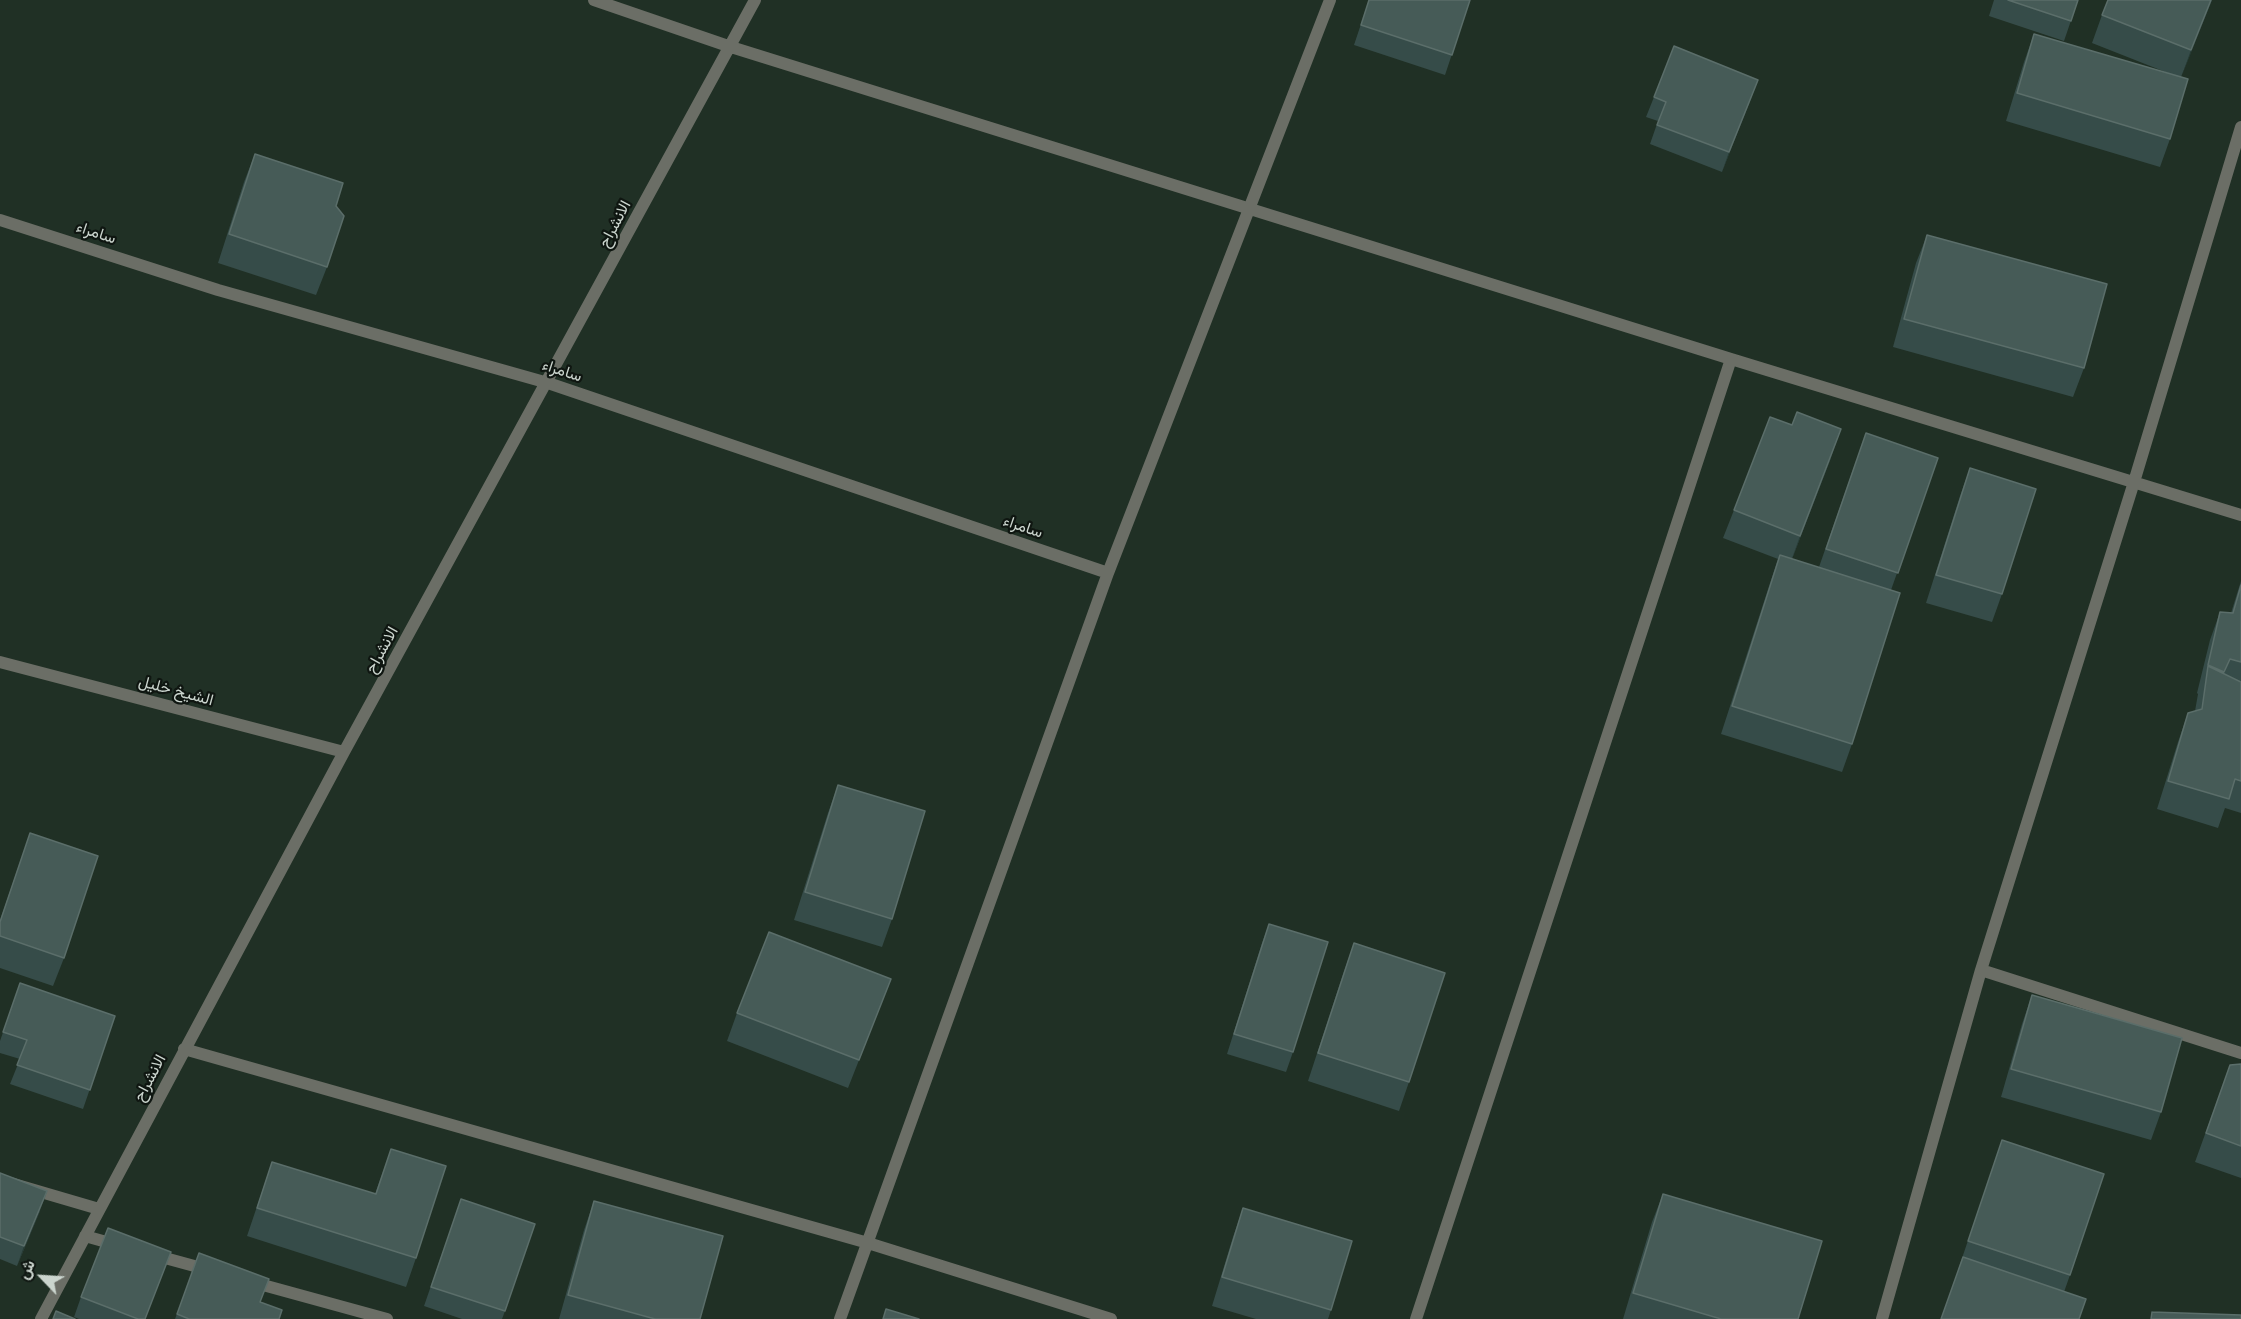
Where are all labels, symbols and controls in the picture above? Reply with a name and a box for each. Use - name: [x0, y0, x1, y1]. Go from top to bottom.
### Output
- street label: الانشراح: [595, 197, 635, 251]
- street label: سامراء: [74, 218, 118, 248]
- street label: سامراء: [540, 356, 584, 386]
- street label: سامراء: [1001, 511, 1045, 543]
- street label: الانشراح: [361, 623, 403, 677]
- street label: الشيخ خليل: [136, 672, 216, 710]
- street label: الانشراح: [130, 1051, 170, 1105]
- north arrow: [12, 1247, 72, 1307]
- text: ش: [13, 1256, 39, 1282]

